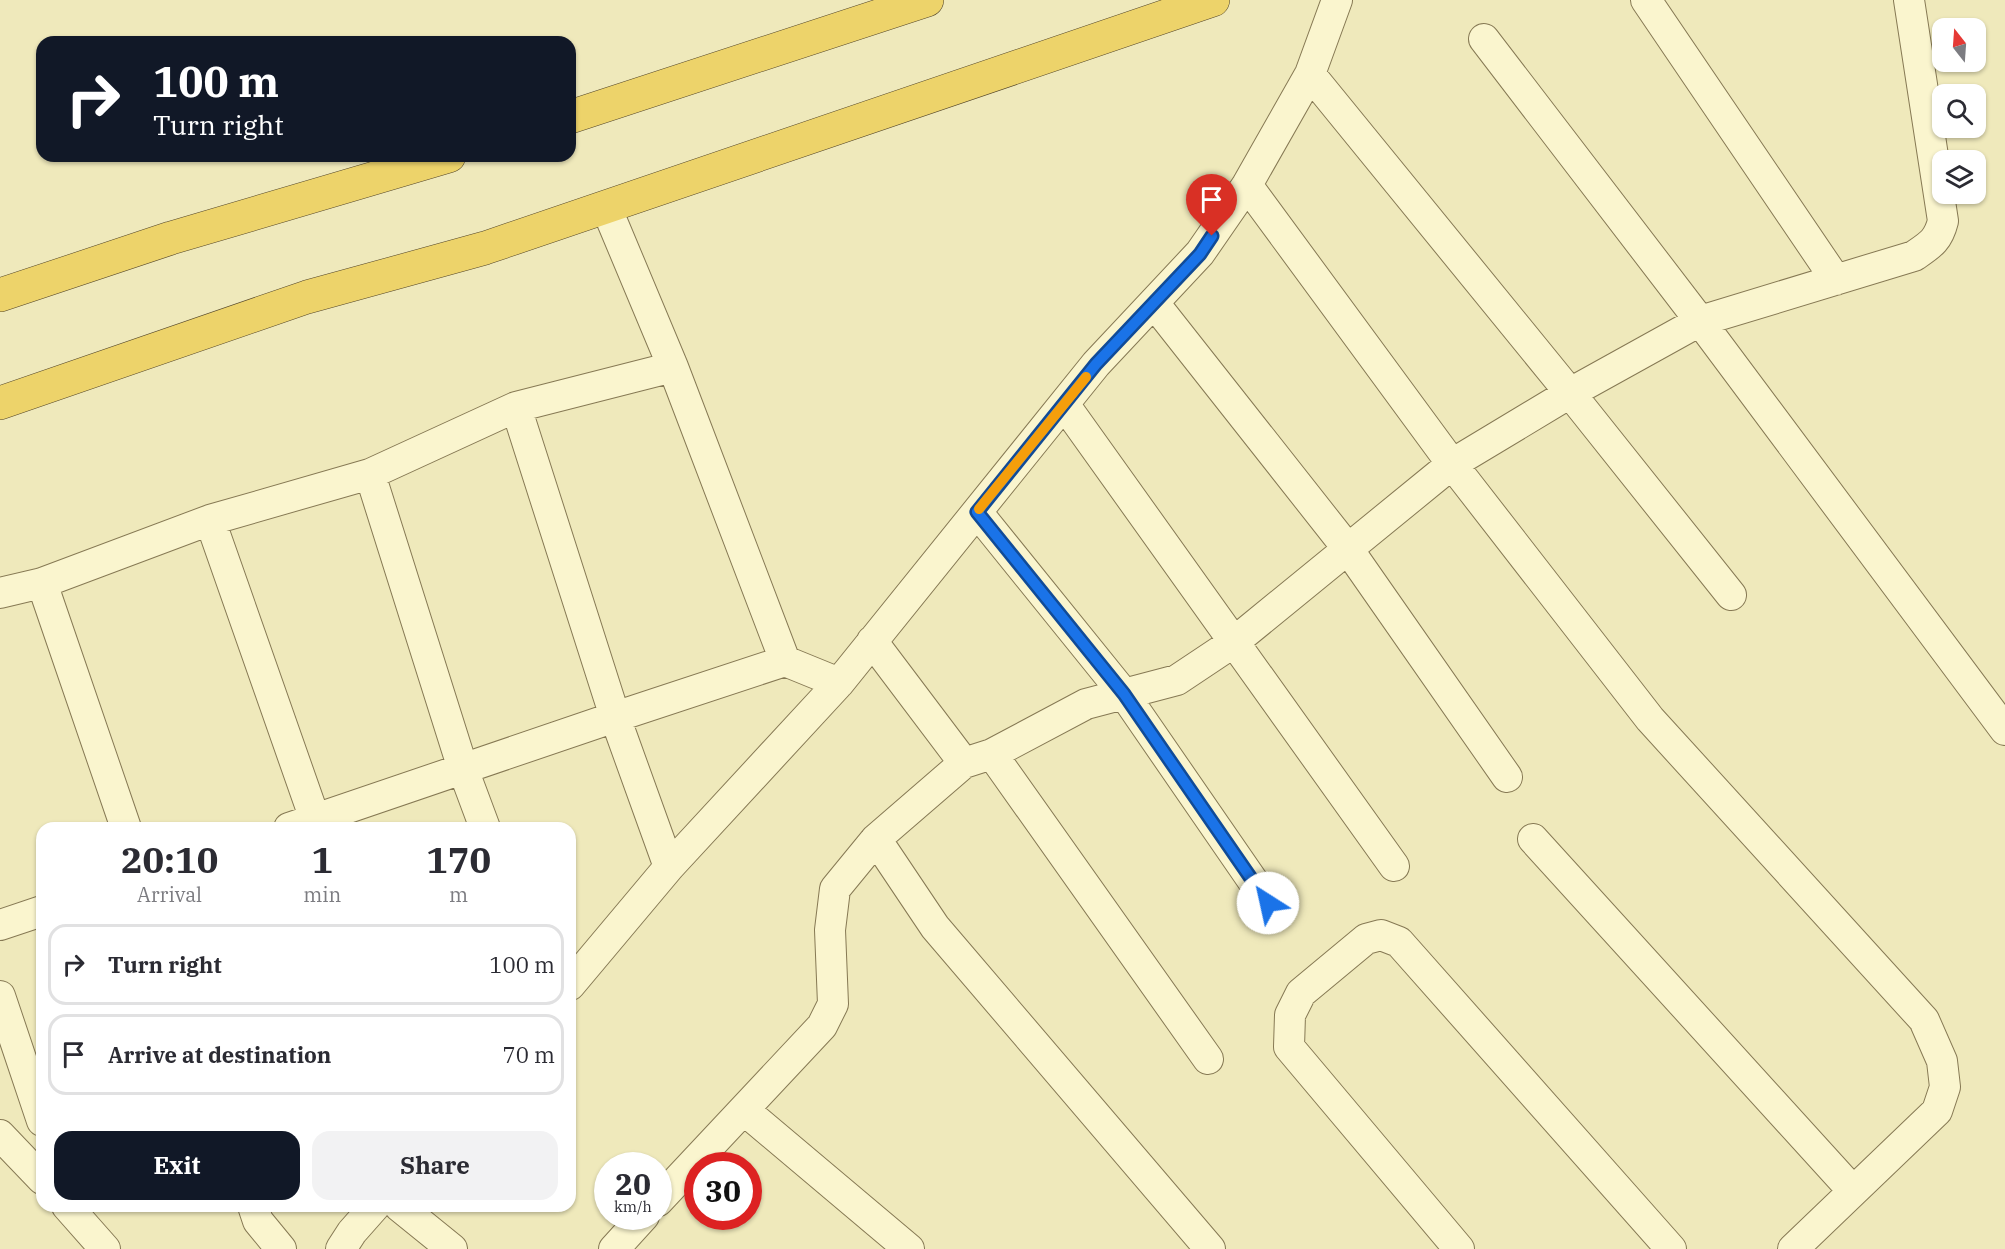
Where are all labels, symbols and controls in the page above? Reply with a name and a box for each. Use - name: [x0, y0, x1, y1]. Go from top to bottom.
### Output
- north arrow: [1932, 18, 1986, 72]
- map controls: [1932, 18, 1986, 204]
- text: 100 m: [153, 54, 279, 109]
- icon: right: [54, 60, 132, 138]
- button: search: [1932, 84, 1986, 138]
- text: Turn right: [153, 107, 284, 142]
- button: layers: [1932, 150, 1986, 204]
- pin: [1186, 174, 1237, 236]
- icon: arrive: [1195, 183, 1228, 216]
- text: 20:10: [121, 836, 218, 883]
- text: 1: [311, 836, 333, 883]
- text: 170: [426, 836, 491, 883]
- position arrow: [1236, 871, 1300, 935]
- text: Arrival: [137, 881, 202, 908]
- text: min: [303, 881, 341, 908]
- text: m: [449, 881, 468, 908]
- icon: right: [57, 948, 90, 981]
- text: Turn right: [108, 950, 222, 979]
- text: 100 m: [489, 950, 555, 979]
- icon: arrive: [57, 1038, 90, 1071]
- text: Arrive at destination: [108, 1040, 331, 1069]
- text: 70 m: [503, 1040, 555, 1069]
- button: Exit: [54, 1131, 300, 1200]
- button: Share: [312, 1131, 558, 1200]
- speed limit sign: 30: [684, 1152, 762, 1230]
- text: 20: [615, 1164, 651, 1203]
- text: km/h: [614, 1197, 652, 1216]

